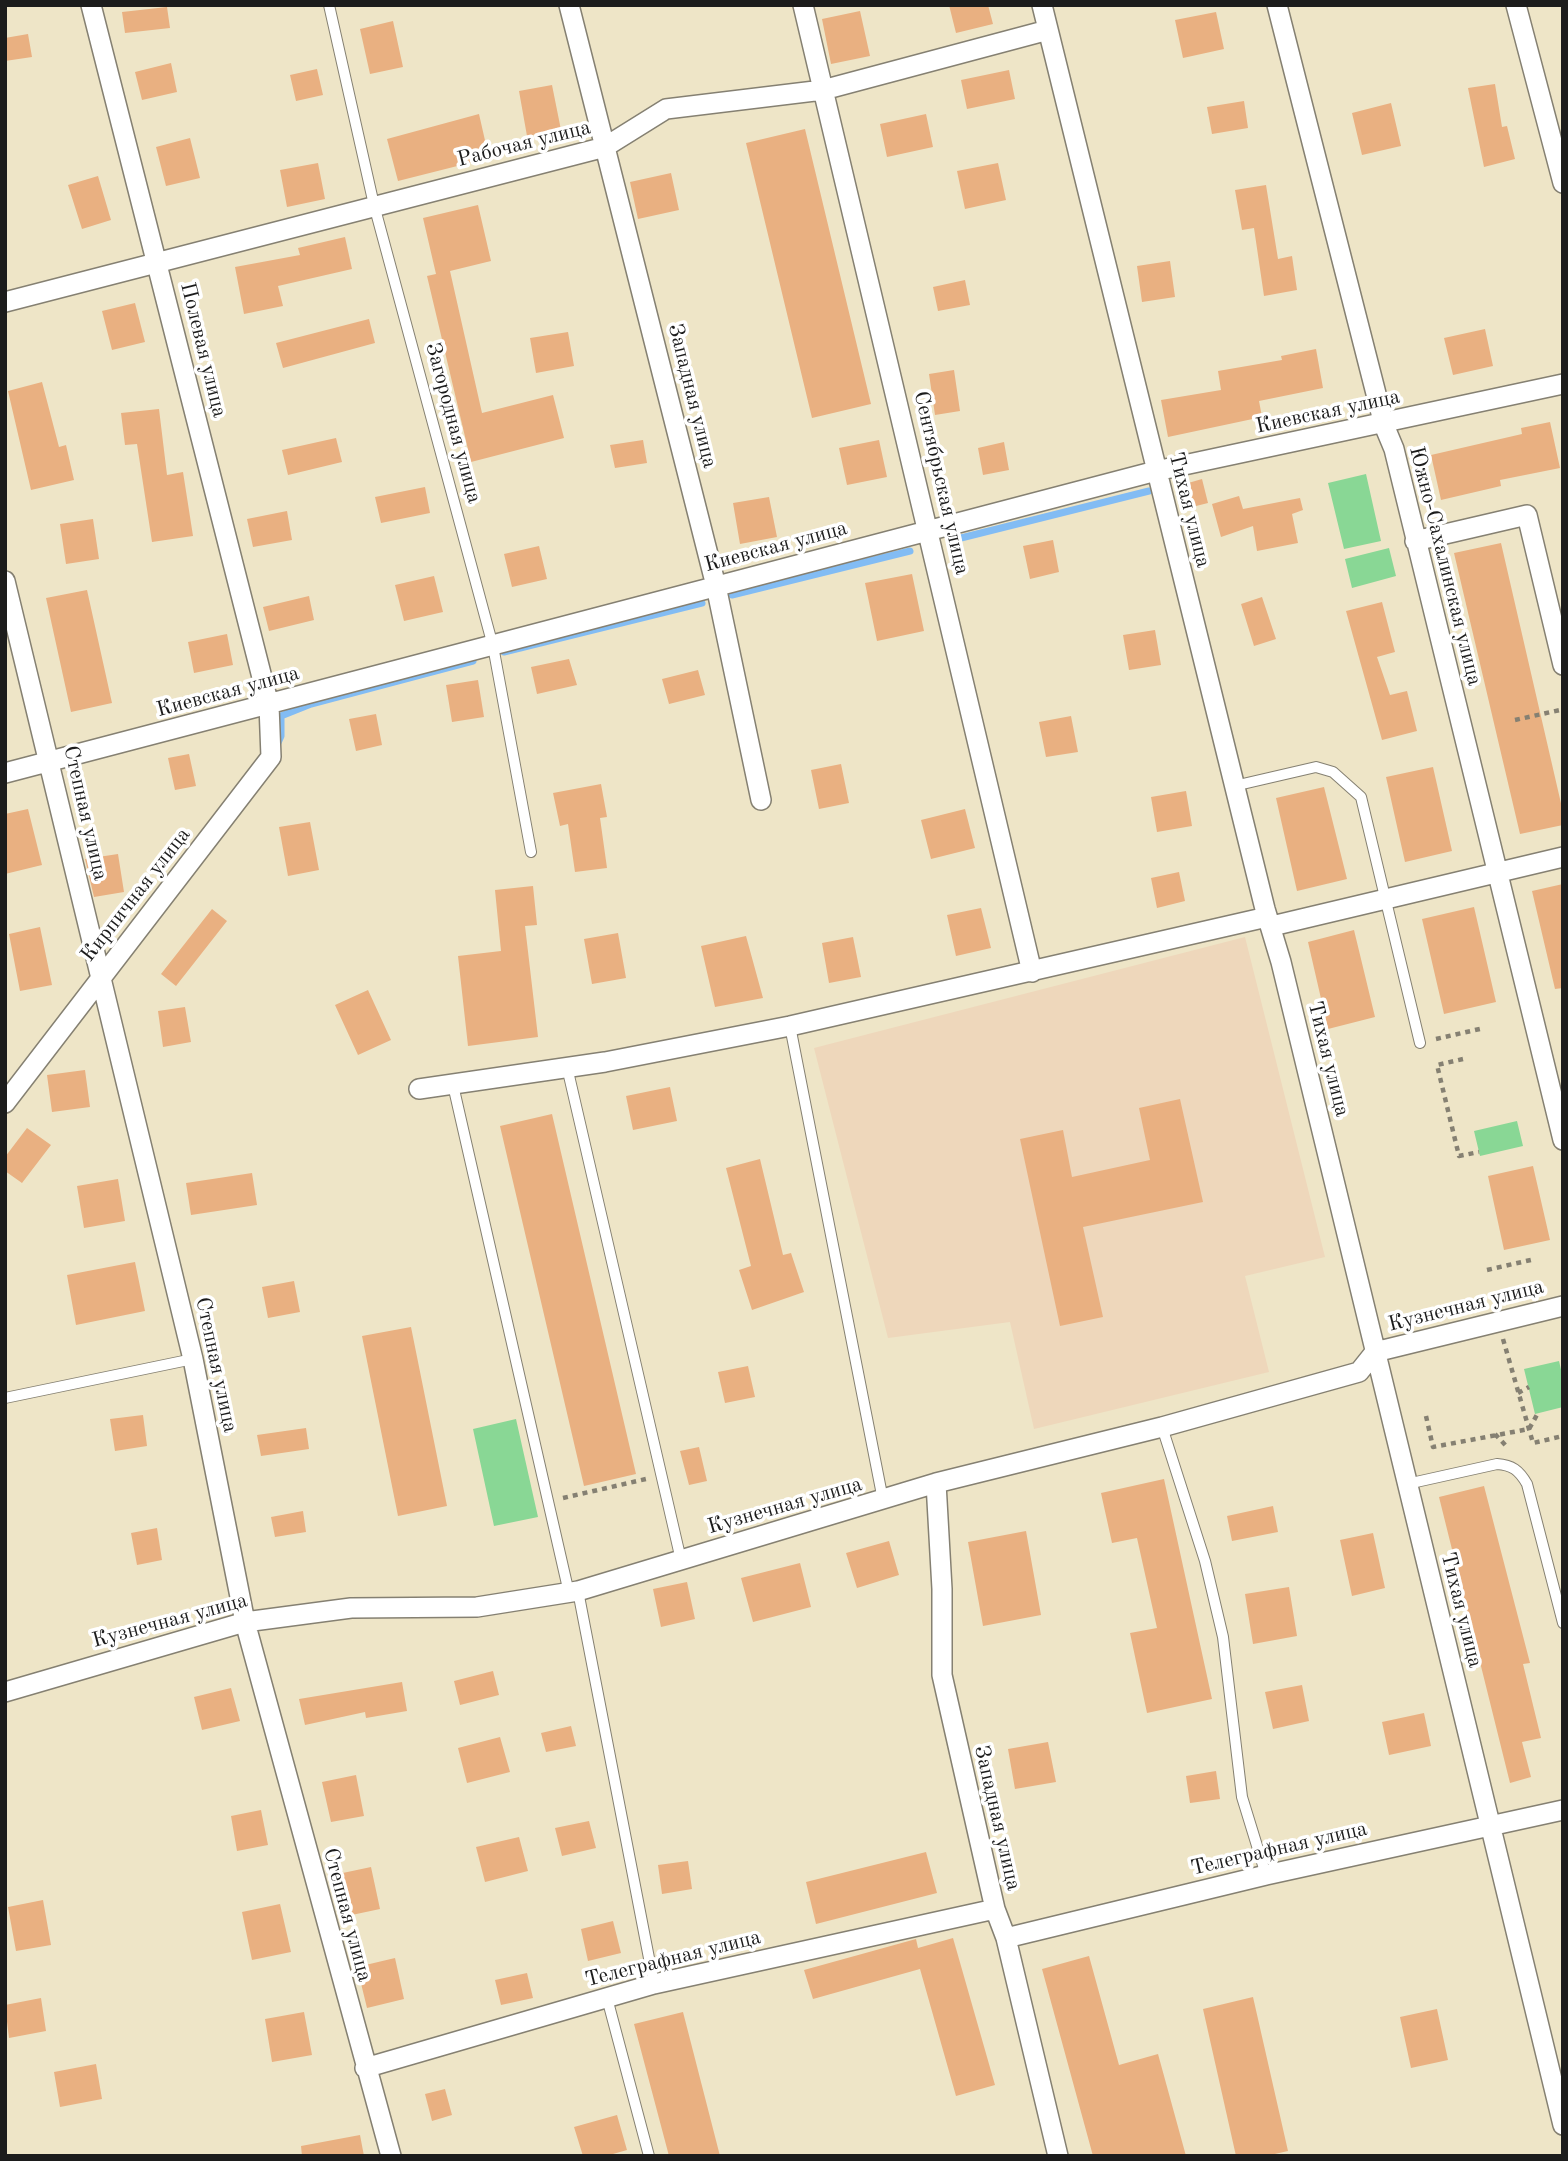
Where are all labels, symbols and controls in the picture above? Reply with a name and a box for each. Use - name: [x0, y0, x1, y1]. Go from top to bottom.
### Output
- street label: Рабочая улица: [455, 115, 593, 173]
- street label: Полевая улица: [174, 280, 232, 420]
- street label: Западная улица: [662, 321, 722, 471]
- street label: Загородная улица: [419, 340, 487, 506]
- street label: Киевская улица: [1254, 384, 1402, 440]
- street label: Сентябрьская улица: [908, 389, 974, 577]
- street label: Южно-Сахалинская улица: [1403, 444, 1487, 688]
- street label: Тихая улица: [1162, 450, 1216, 570]
- street label: Киевская улица: [702, 516, 850, 578]
- street label: Киевская улица: [154, 661, 302, 723]
- street label: Степная улица: [57, 743, 113, 883]
- street label: Кирпичная улица: [76, 823, 196, 967]
- street label: Тихая улица: [1301, 999, 1355, 1119]
- street label: Кузнечная улица: [1386, 1274, 1546, 1338]
- street label: Степная улица: [189, 1295, 243, 1435]
- street label: Кузнечная улица: [705, 1472, 865, 1540]
- street label: Тихая улица: [1434, 1550, 1488, 1670]
- street label: Кузнечная улица: [90, 1588, 250, 1654]
- street label: Западная улица: [968, 1743, 1026, 1893]
- street label: Телеграфная улица: [1188, 1816, 1370, 1882]
- street label: Степная улица: [317, 1845, 377, 1985]
- street label: Телеграфная улица: [583, 1925, 763, 1993]

